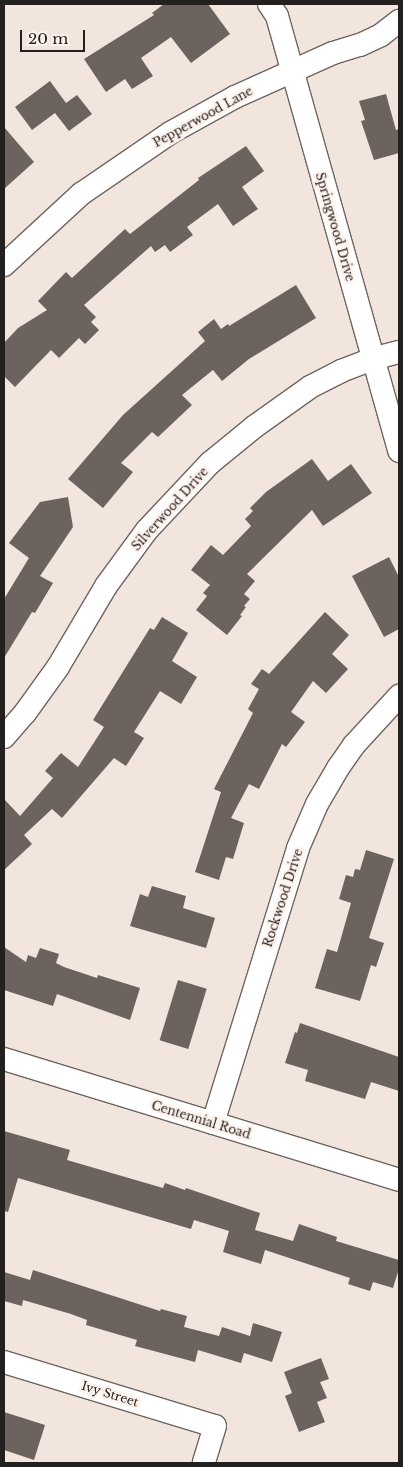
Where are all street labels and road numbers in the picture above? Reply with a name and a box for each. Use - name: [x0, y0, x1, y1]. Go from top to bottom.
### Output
- street label: Pepperwood Lane: [151, 84, 255, 150]
- street label: Springwood Drive: [313, 171, 357, 283]
- street label: Silverwood Drive: [129, 464, 211, 554]
- street label: Rockwood Drive: [260, 847, 306, 949]
- street label: Centennial Road: [150, 1098, 252, 1142]
- street label: Ivy Street: [80, 1378, 140, 1410]

